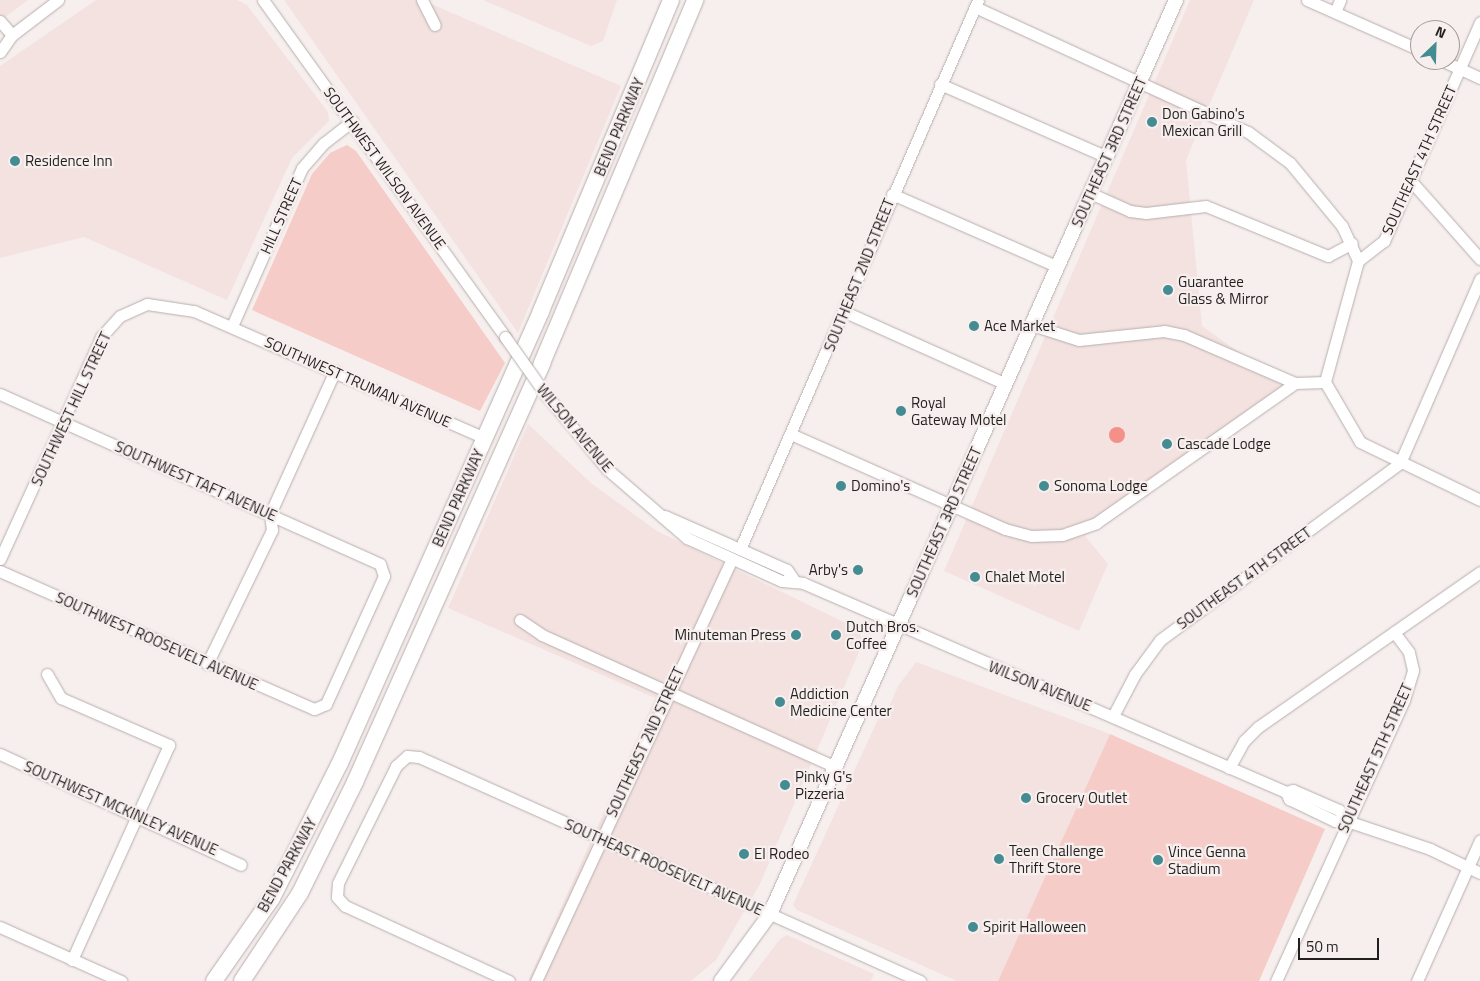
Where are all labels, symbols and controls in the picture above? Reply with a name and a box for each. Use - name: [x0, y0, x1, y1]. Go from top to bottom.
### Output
- north arrow: [1410, 20, 1460, 70]
- text: N: [1432, 20, 1450, 43]
- street label: SOUTHEAST 3RD STREET: [1068, 74, 1150, 230]
- street label: BEND PARKWAY: [590, 75, 648, 179]
- street label: SOUTHWEST WILSON AVENUE: [320, 83, 450, 253]
- street label: SOUTHEAST 4TH STREET: [1378, 83, 1460, 237]
- place label: Don Gabino's Mexican Grill: [1162, 104, 1245, 139]
- marker: Don Gabino's Mexican Grill: [1146, 116, 1158, 128]
- place label: Residence Inn: [25, 152, 113, 170]
- marker: Residence Inn: [9, 155, 21, 167]
- street label: HILL STREET: [256, 175, 306, 257]
- street label: SOUTHEAST 2ND STREET: [820, 196, 898, 354]
- place label: Guarantee Glass & Mirror: [1178, 272, 1268, 307]
- marker: Guarantee Glass & Mirror: [1162, 284, 1174, 296]
- place label: Ace Market: [984, 317, 1055, 335]
- marker: Ace Market: [968, 320, 980, 332]
- street label: SOUTHWEST HILL STREET: [27, 329, 115, 489]
- street label: SOUTHWEST TRUMAN AVENUE: [262, 333, 454, 431]
- street label: WILSON AVENUE: [533, 380, 617, 476]
- place label: Royal Gateway Motel: [911, 393, 1007, 428]
- marker: Royal Gateway Motel: [895, 405, 907, 417]
- place label: Cascade Lodge: [1177, 435, 1271, 453]
- street label: SOUTHWEST TAFT AVENUE: [112, 437, 280, 525]
- marker: Cascade Lodge: [1161, 438, 1173, 450]
- street label: SOUTHEAST 3RD STREET: [903, 444, 985, 600]
- street label: BEND PARKWAY: [428, 446, 488, 550]
- place label: Domino's: [851, 477, 910, 495]
- place label: Sonoma Lodge: [1054, 477, 1148, 495]
- marker: Domino's: [835, 480, 847, 492]
- marker: Sonoma Lodge: [1038, 480, 1050, 492]
- street label: SOUTHEAST 4TH STREET: [1173, 523, 1315, 633]
- place label: Arby's: [809, 561, 848, 579]
- marker: Arby's: [852, 564, 864, 576]
- place label: Chalet Motel: [985, 568, 1065, 586]
- marker: Chalet Motel: [969, 571, 981, 583]
- street label: SOUTHWEST ROOSEVELT AVENUE: [53, 588, 261, 694]
- place label: Dutch Bros. Coffee: [846, 617, 919, 652]
- place label: Minuteman Press: [674, 626, 786, 644]
- marker: Minuteman Press: [790, 629, 802, 641]
- marker: Dutch Bros. Coffee: [830, 629, 842, 641]
- street label: WILSON AVENUE: [986, 657, 1094, 715]
- street label: SOUTHEAST 2ND STREET: [602, 664, 688, 820]
- street label: SOUTHEAST 5TH STREET: [1334, 681, 1416, 835]
- place label: Addiction Medicine Center: [790, 684, 892, 719]
- marker: Addiction Medicine Center: [774, 696, 786, 708]
- street label: SOUTHWEST MCKINLEY AVENUE: [21, 757, 221, 859]
- place label: Pinky G's Pizzeria: [795, 767, 852, 802]
- marker: Pinky G's Pizzeria: [779, 779, 791, 791]
- place label: Grocery Outlet: [1036, 789, 1127, 807]
- marker: Grocery Outlet: [1020, 792, 1032, 804]
- street label: BEND PARKWAY: [254, 815, 320, 915]
- street label: SOUTHEAST ROOSEVELT AVENUE: [562, 815, 766, 919]
- place label: Teen Challenge Thrift Store: [1009, 841, 1104, 876]
- place label: Vince Genna Stadium: [1168, 842, 1246, 877]
- place label: El Rodeo: [754, 845, 810, 863]
- marker: El Rodeo: [738, 848, 750, 860]
- marker: Teen Challenge Thrift Store: [993, 853, 1005, 865]
- marker: Vince Genna Stadium: [1152, 854, 1164, 866]
- place label: Spirit Halloween: [983, 918, 1086, 936]
- marker: Spirit Halloween: [967, 921, 979, 933]
- scale bar: [1300, 928, 1381, 960]
- text: 50 m: [1306, 935, 1339, 958]

